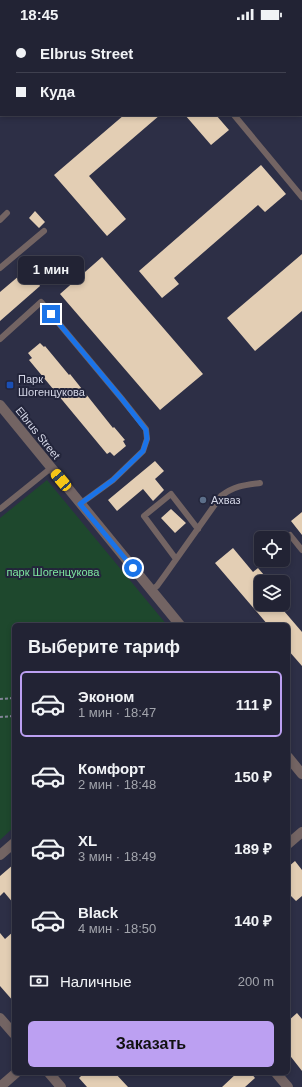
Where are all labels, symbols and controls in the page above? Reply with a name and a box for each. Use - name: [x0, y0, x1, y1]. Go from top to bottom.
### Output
- text: 18:45: [20, 6, 58, 23]
- text: Elbrus Street: [40, 45, 133, 62]
- text: Куда: [40, 83, 75, 100]
- callout: 1 мин: [18, 256, 84, 284]
- text: 1 мин: [33, 262, 69, 277]
- route end: [42, 305, 60, 323]
- place label: Парк Шогенцукова: [18, 373, 86, 398]
- marker: Парк Шогенцукова: [5, 380, 15, 390]
- street label: Elbrus Street: [13, 405, 63, 461]
- car: [49, 467, 73, 493]
- place label: Ахваз: [211, 494, 241, 506]
- marker: Ахваз: [198, 495, 208, 505]
- map controls: [254, 531, 290, 611]
- button: locate: [254, 531, 290, 567]
- route start: [124, 559, 142, 577]
- park label: парк Шогенцукова: [7, 566, 100, 578]
- button: layers: [254, 575, 290, 611]
- text: Выберите тариф: [28, 637, 180, 657]
- icon: car: [30, 686, 66, 722]
- text: Эконом: [78, 688, 134, 705]
- text: 111 ₽: [236, 696, 272, 713]
- text: 1 мин · 18:47: [78, 705, 156, 720]
- icon: car: [30, 758, 66, 794]
- text: Комфорт: [78, 760, 145, 777]
- text: 150 ₽: [234, 768, 272, 785]
- text: 2 мин · 18:48: [78, 777, 156, 792]
- icon: car: [30, 830, 66, 866]
- text: XL: [78, 832, 97, 849]
- text: 189 ₽: [234, 840, 272, 857]
- text: 3 мин · 18:49: [78, 849, 156, 864]
- icon: car: [30, 902, 66, 938]
- text: Black: [78, 904, 118, 921]
- text: 140 ₽: [234, 912, 272, 929]
- text: 4 мин · 18:50: [78, 921, 156, 936]
- icon: cash: [28, 970, 50, 992]
- text: Наличные: [60, 973, 132, 990]
- text: 200 m: [238, 974, 274, 989]
- button: Заказать: [28, 1021, 274, 1067]

